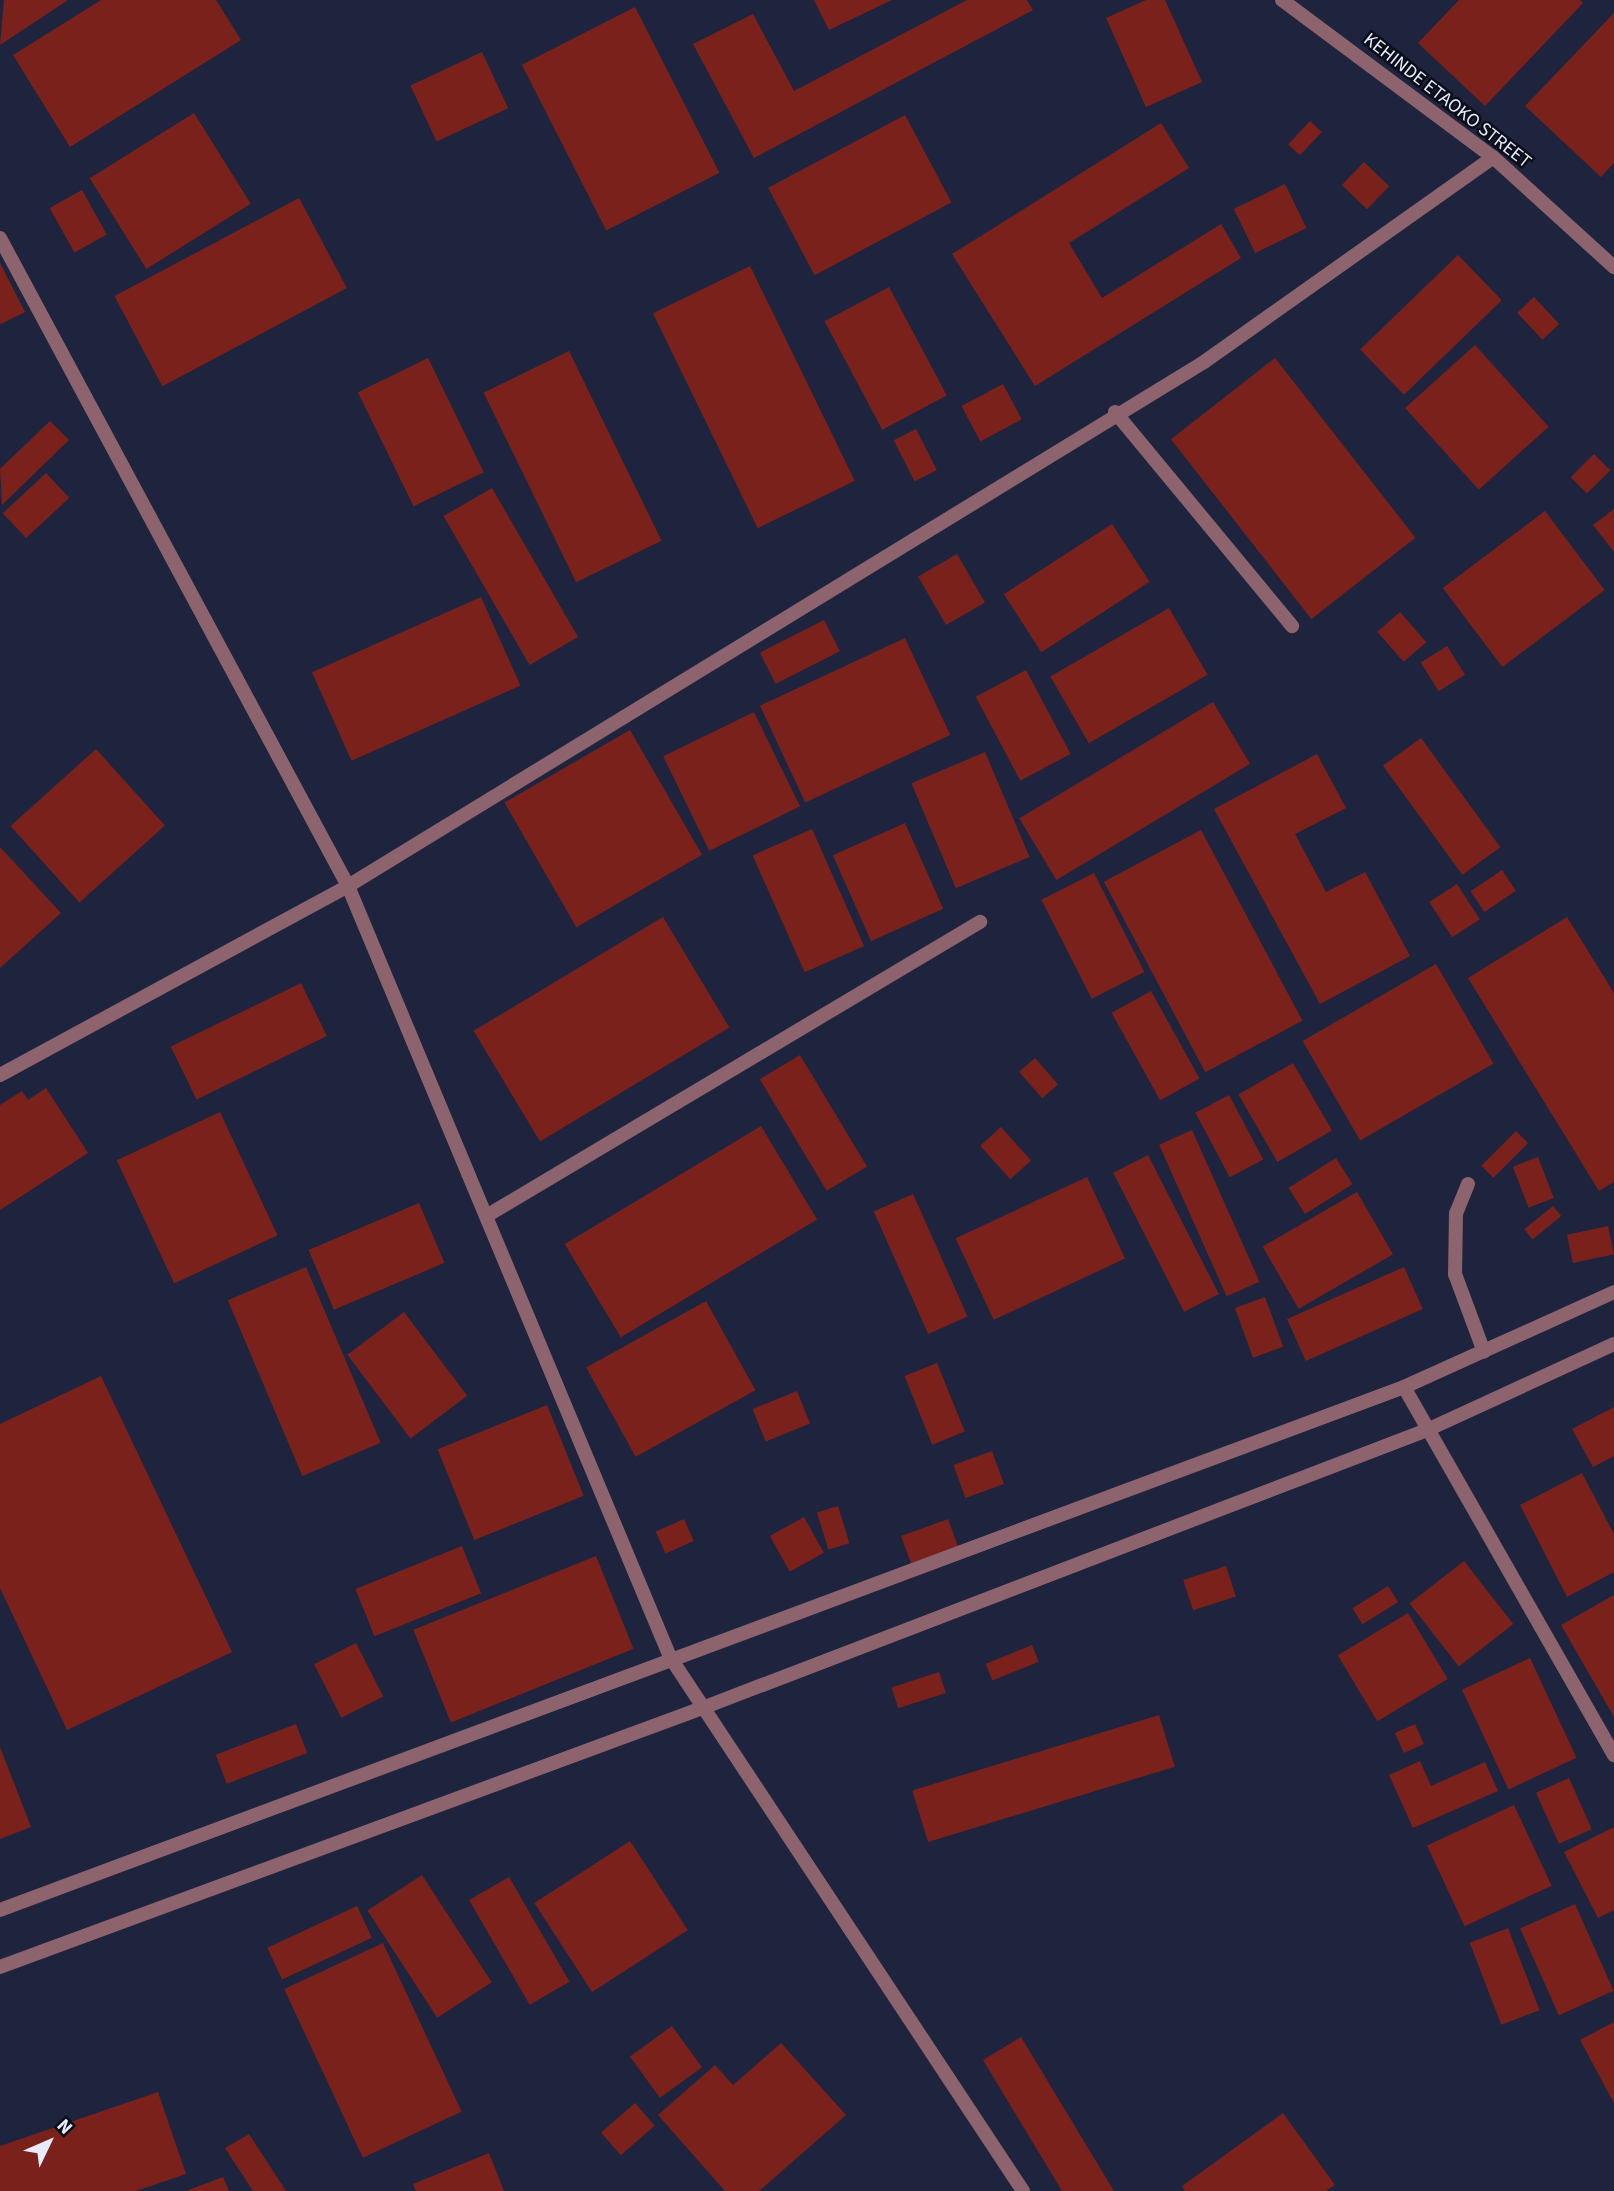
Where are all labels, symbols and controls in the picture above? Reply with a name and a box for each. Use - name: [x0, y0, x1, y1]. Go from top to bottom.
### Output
- street label: KEHINDE ETAOKO STREET: [1359, 28, 1535, 174]
- north arrow: [14, 2107, 84, 2177]
- text: N: [50, 2113, 79, 2141]

